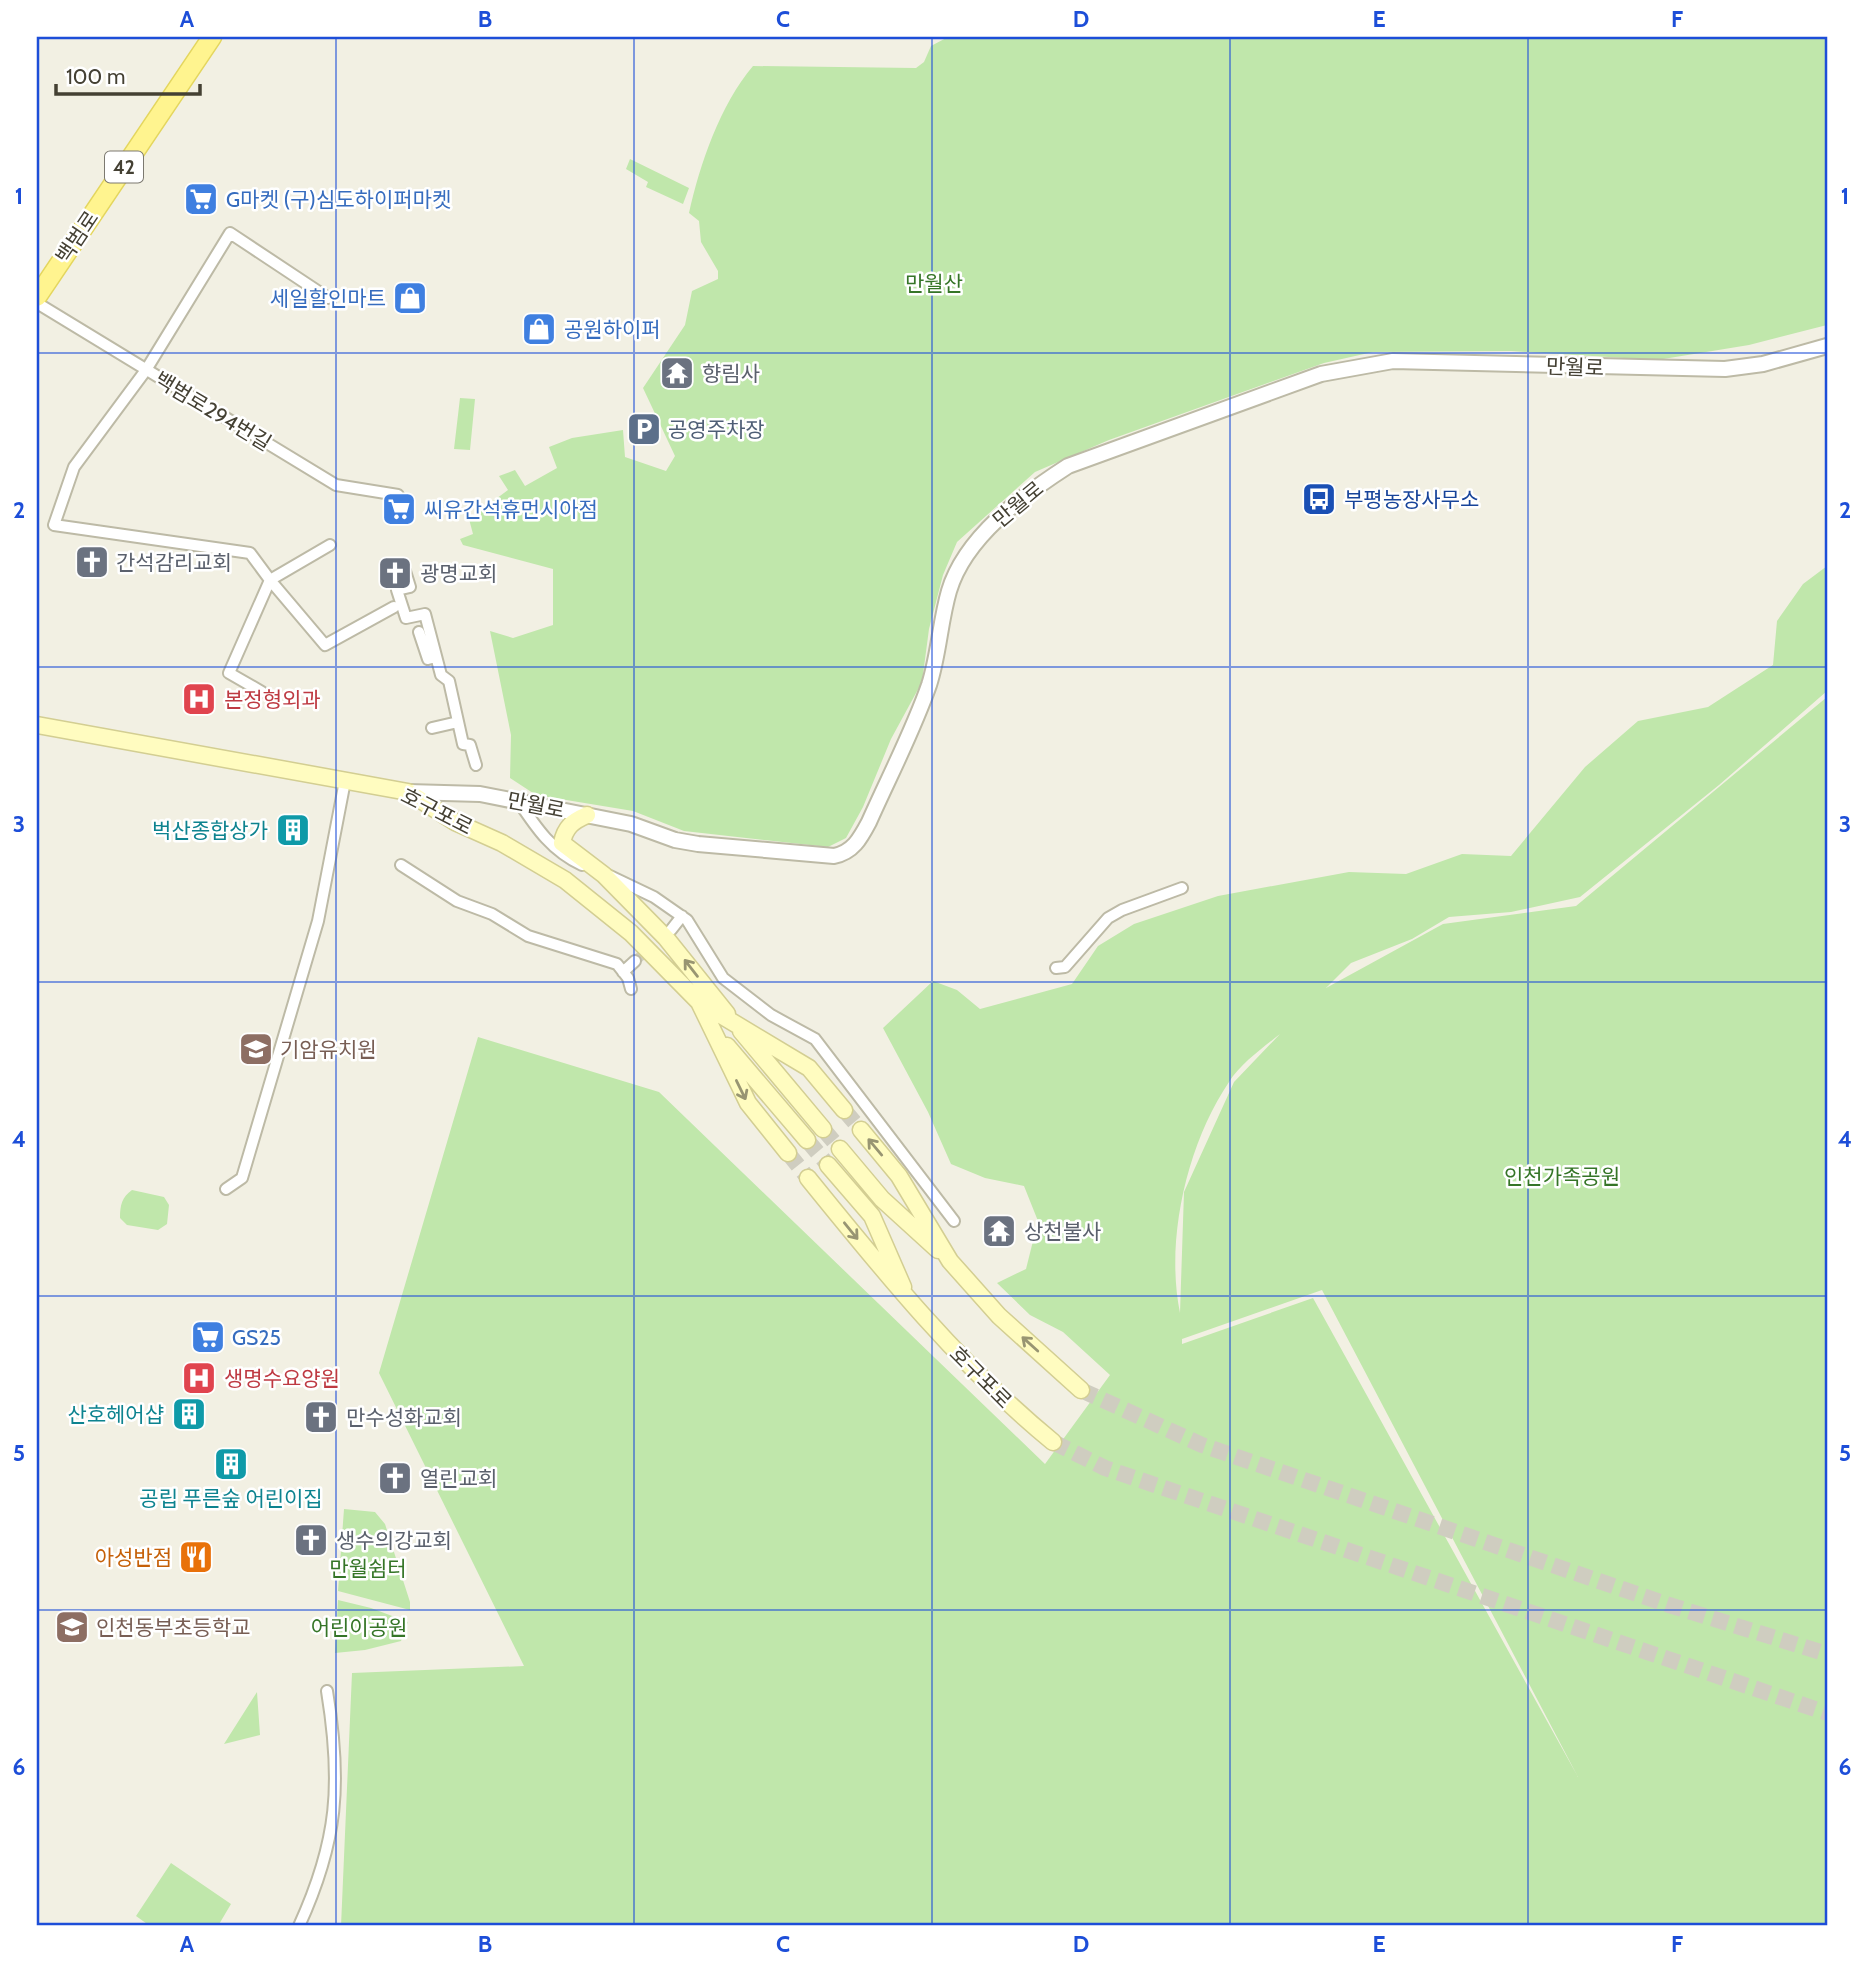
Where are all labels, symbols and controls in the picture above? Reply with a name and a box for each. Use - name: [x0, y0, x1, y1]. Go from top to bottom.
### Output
- text: A: [180, 5, 195, 33]
- text: B: [478, 5, 492, 33]
- text: C: [776, 5, 790, 33]
- text: D: [1073, 5, 1089, 33]
- text: E: [1372, 5, 1386, 33]
- text: F: [1671, 5, 1683, 33]
- scale bar: [56, 52, 200, 96]
- text: 100 m: [66, 64, 125, 89]
- road number: 42: [105, 152, 143, 182]
- supermarket icon: G마켓 (구)심도하이퍼마켓: [182, 180, 220, 218]
- text: 1: [15, 182, 23, 210]
- text: 1: [1841, 182, 1849, 210]
- place label: G마켓 (구)심도하이퍼마켓: [226, 187, 451, 212]
- street label: 백범로: [50, 206, 104, 268]
- park label: 만월산: [905, 271, 963, 296]
- shop icon: 세일할인마트: [391, 279, 429, 317]
- place label: 세일할인마트: [270, 286, 386, 311]
- shop icon: 공원하이퍼: [520, 310, 558, 348]
- place label: 공원하이퍼: [564, 317, 661, 342]
- street label: 만월로: [1546, 353, 1604, 381]
- temple icon: 향림사: [658, 354, 696, 392]
- place label: 향림사: [702, 361, 760, 386]
- street label: 백범로294번길: [150, 366, 276, 456]
- parking icon: 공영주차장: [625, 410, 663, 448]
- place label: 공영주차장: [668, 417, 765, 442]
- street label: 만월로: [988, 476, 1048, 532]
- bus stop icon: 부평농장사무소: [1300, 480, 1338, 518]
- place label: 부평농장사무소: [1344, 487, 1479, 512]
- supermarket icon: 씨유간석휴먼시아점: [380, 490, 418, 528]
- text: 2: [13, 496, 25, 524]
- text: 2: [1839, 496, 1851, 524]
- place label: 씨유간석휴먼시아점: [424, 497, 598, 522]
- church icon: 간석감리교회: [73, 543, 111, 581]
- place label: 간석감리교회: [116, 550, 232, 575]
- church icon: 광명교회: [376, 554, 414, 592]
- place label: 광명교회: [420, 561, 497, 586]
- hospital icon: 본정형외과: [180, 680, 218, 718]
- place label: 본정형외과: [224, 687, 321, 712]
- street label: 호구포로: [397, 782, 477, 840]
- street label: 만월로: [505, 787, 567, 823]
- text: 3: [13, 810, 25, 838]
- text: 3: [1839, 810, 1851, 838]
- building icon: 벅산종합상가: [274, 811, 312, 849]
- place label: 벅산종합상가: [152, 818, 268, 843]
- one-way arrow: [683, 960, 698, 978]
- school or university icon: 기암유치원: [237, 1030, 275, 1068]
- place label: 기암유치원: [280, 1037, 377, 1062]
- one-way arrow: [735, 1079, 749, 1100]
- text: 4: [12, 1125, 26, 1153]
- text: 4: [1838, 1125, 1852, 1153]
- one-way arrow: [868, 1139, 883, 1157]
- park label: 인천가족공원: [1504, 1164, 1620, 1189]
- temple icon: 상천불사: [980, 1212, 1018, 1250]
- place label: 상천불사: [1024, 1219, 1101, 1244]
- one-way arrow: [844, 1222, 859, 1240]
- supermarket icon: GS25: [189, 1318, 227, 1356]
- place label: GS25: [232, 1325, 281, 1350]
- one-way arrow: [1022, 1336, 1040, 1352]
- street label: 호구포로: [945, 1341, 1017, 1413]
- hospital icon: 생명수요양원: [180, 1359, 218, 1397]
- place label: 생명수요양원: [224, 1366, 340, 1391]
- building icon: 산호헤어샵: [170, 1395, 208, 1433]
- church icon: 만수성화교회: [302, 1398, 340, 1436]
- place label: 산호헤어샵: [67, 1402, 164, 1427]
- place label: 만수성화교회: [346, 1405, 462, 1430]
- text: 5: [13, 1439, 25, 1467]
- text: 5: [1839, 1439, 1851, 1467]
- building icon: 공립 푸른숲 어린이집: [212, 1445, 250, 1483]
- church icon: 열린교회: [376, 1459, 414, 1497]
- place label: 열린교회: [420, 1466, 497, 1491]
- place label: 공립 푸른숲 어린이집: [139, 1486, 323, 1511]
- church icon: 생수의강교회: [292, 1521, 330, 1559]
- place label: 생수의강교회: [336, 1528, 452, 1553]
- restaurant icon: 아성반점: [177, 1538, 215, 1576]
- place label: 아성반점: [95, 1545, 172, 1570]
- park label: 만월쉼터: [329, 1556, 407, 1581]
- school or university icon: 인천동부초등학교: [53, 1608, 91, 1646]
- place label: 인천동부초등학교: [96, 1615, 251, 1640]
- park label: 어린이공원: [311, 1615, 407, 1640]
- text: 6: [13, 1753, 25, 1781]
- text: 6: [1839, 1753, 1851, 1781]
- text: A: [180, 1930, 195, 1958]
- text: B: [478, 1930, 492, 1958]
- text: C: [776, 1930, 790, 1958]
- text: D: [1073, 1930, 1089, 1958]
- text: E: [1372, 1930, 1386, 1958]
- text: F: [1671, 1930, 1683, 1958]

